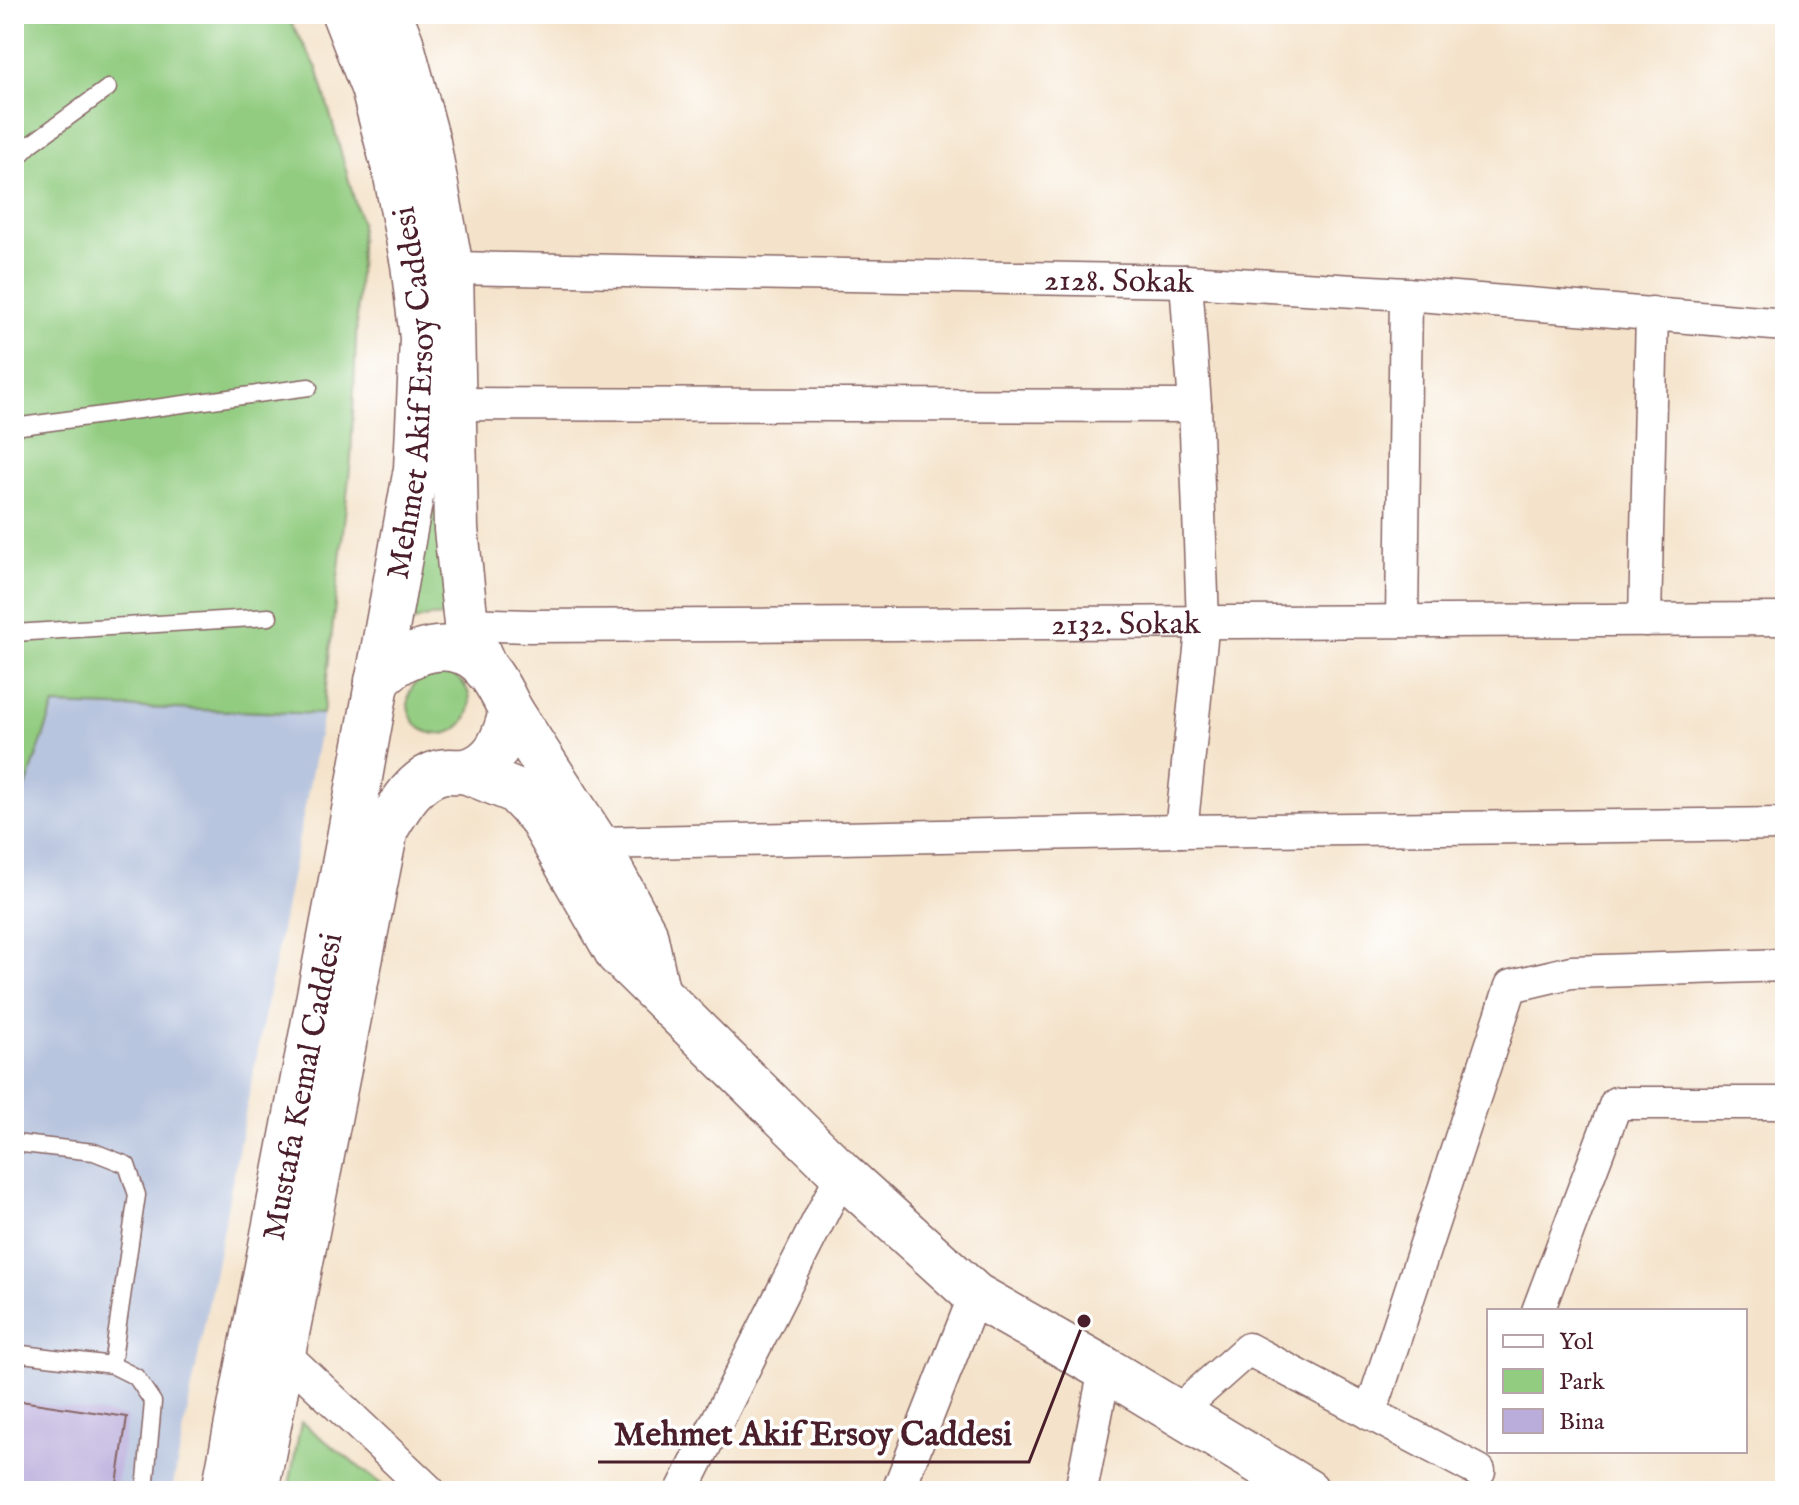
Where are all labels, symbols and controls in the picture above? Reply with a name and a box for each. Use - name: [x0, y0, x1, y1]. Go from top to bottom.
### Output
- street label: Mehmet Akif Ersoy Caddesi: [378, 203, 445, 583]
- street label: 2128. Sokak: [1044, 260, 1195, 304]
- street label: 2132. Sokak: [1051, 604, 1202, 646]
- street label: Mustafa Kemal Caddesi: [254, 930, 353, 1244]
- legend: [1487, 1309, 1747, 1453]
- text: Yol: [1559, 1327, 1594, 1358]
- text: Park: [1559, 1367, 1605, 1398]
- callout: Mehmet Akif Ersoy Caddesi: [598, 1404, 1029, 1462]
- text: Bina: [1559, 1407, 1605, 1438]
- text: Mehmet Akif Ersoy Caddesi: [614, 1414, 1012, 1457]

